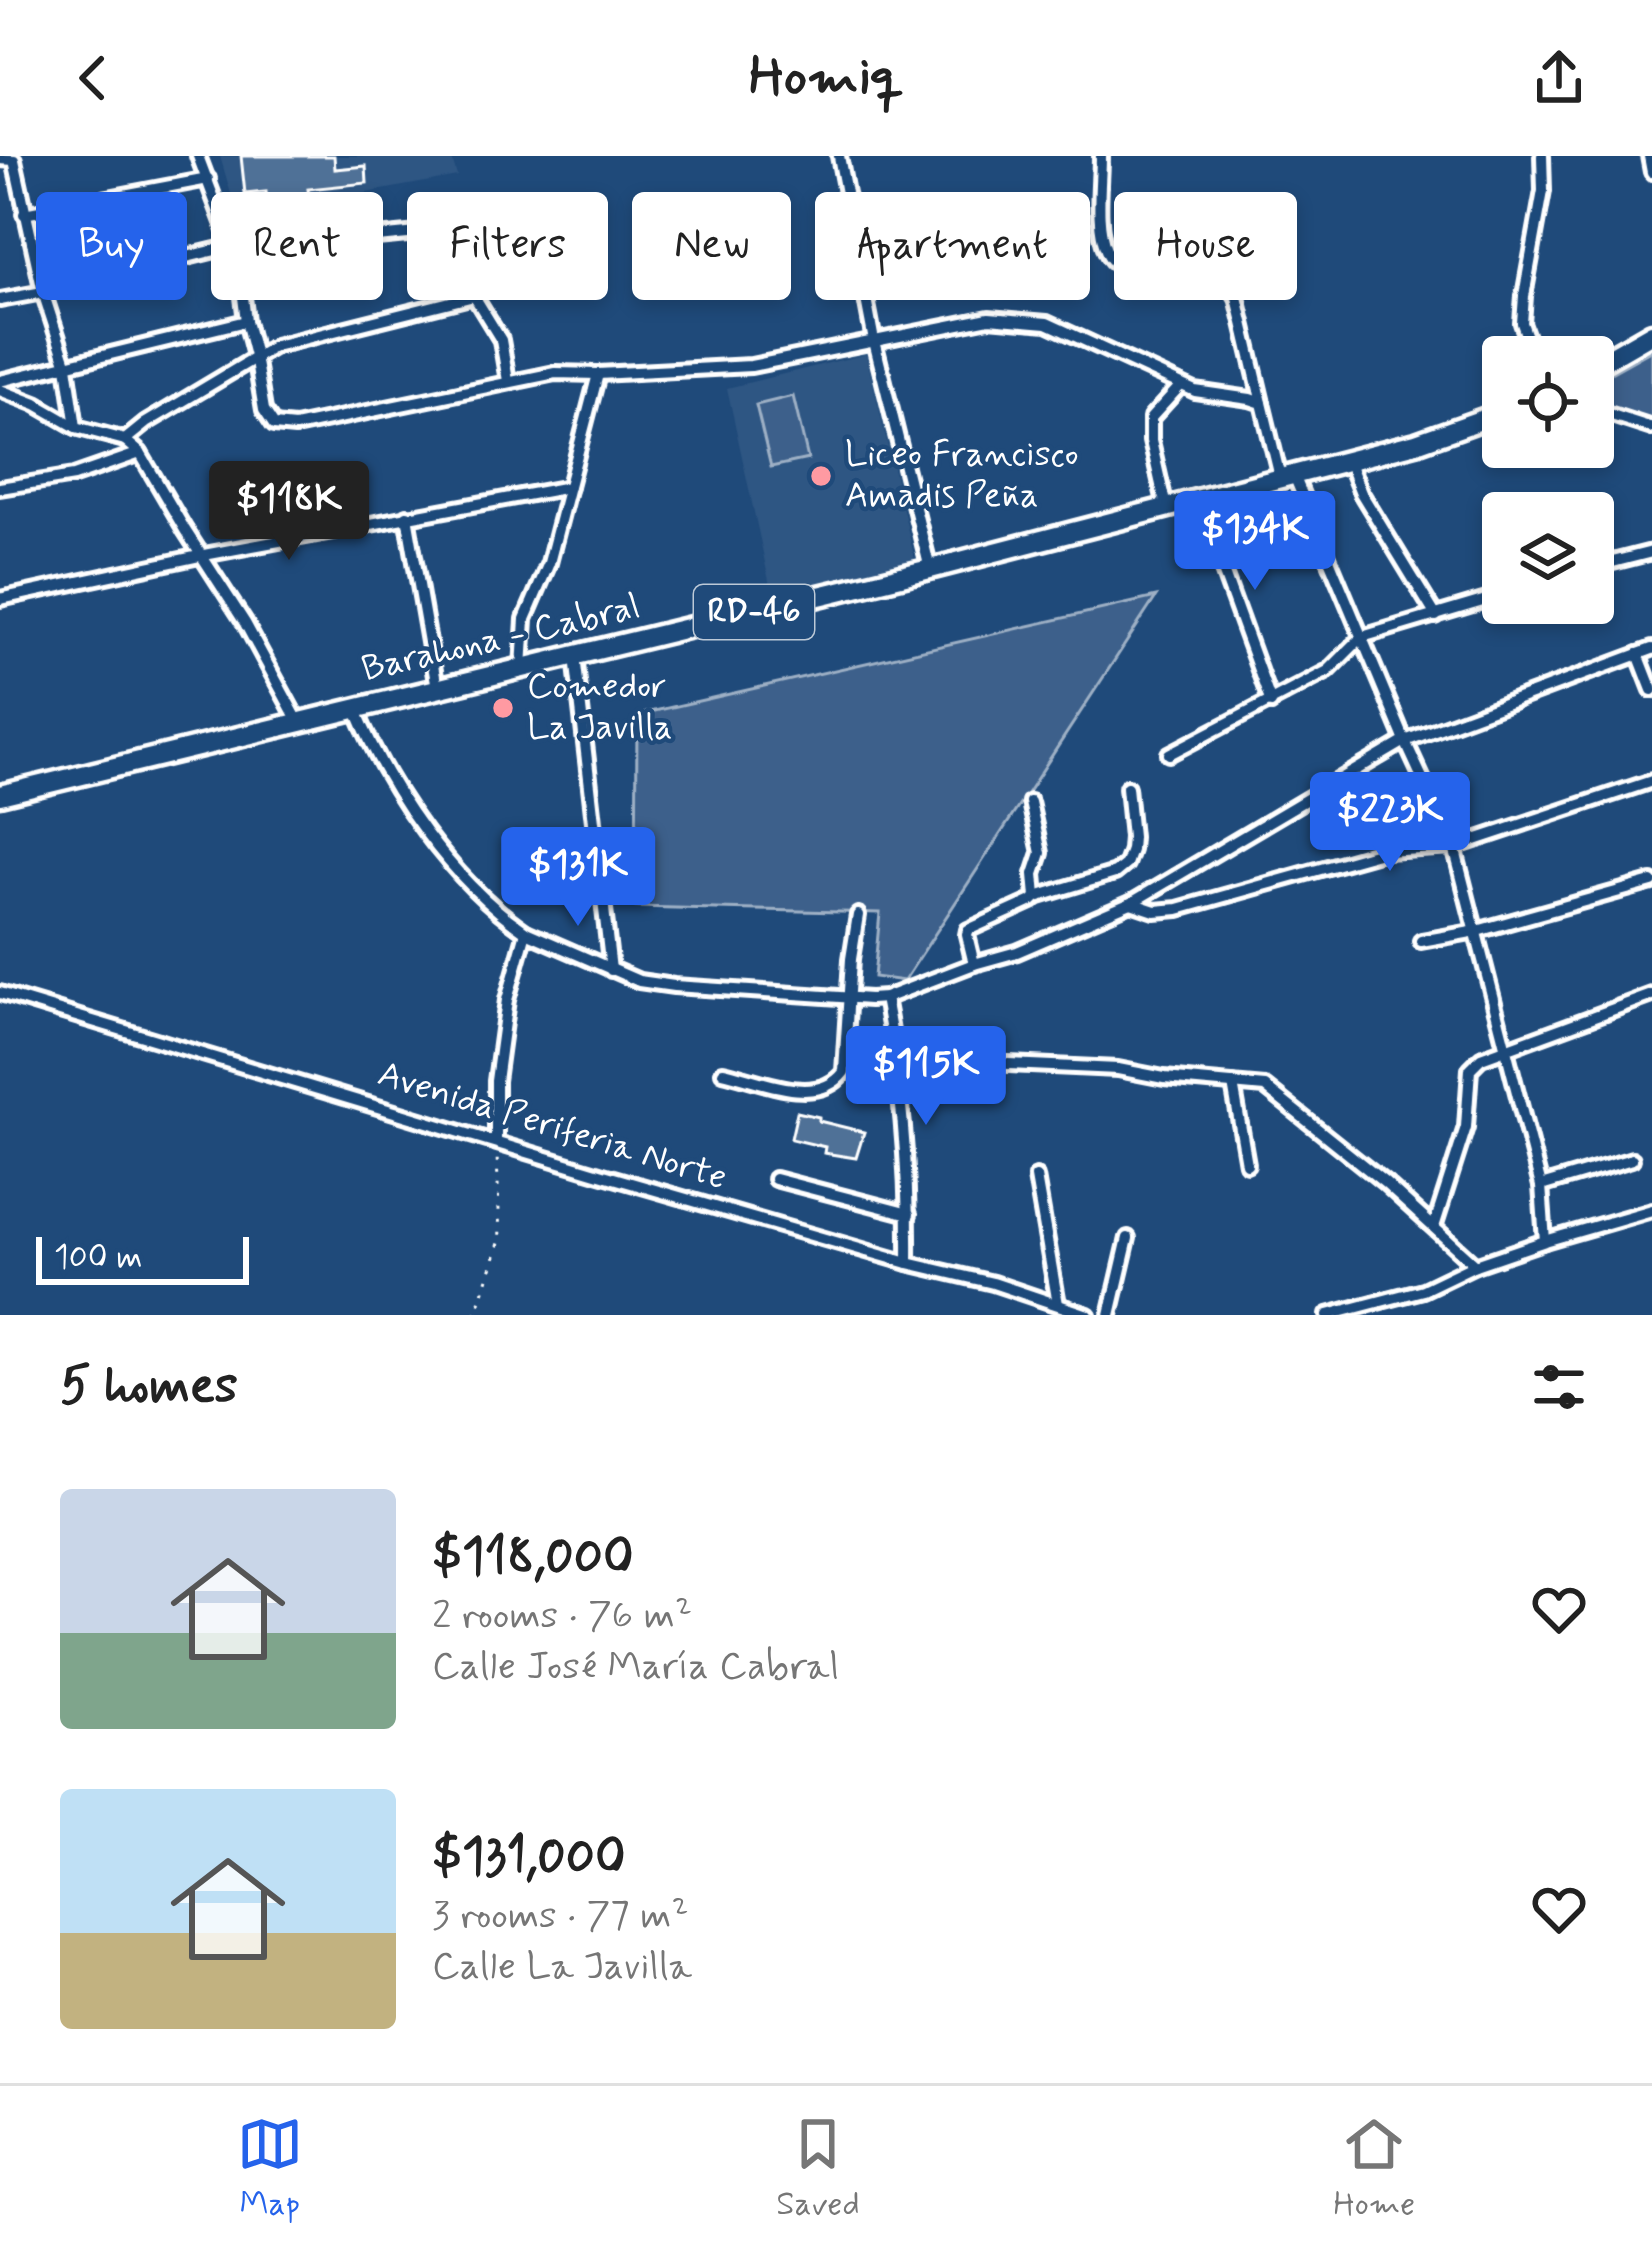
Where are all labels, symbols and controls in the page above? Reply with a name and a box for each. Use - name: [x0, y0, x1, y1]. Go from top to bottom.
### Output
- text: Homiq: [749, 43, 903, 114]
- icon: back: [60, 45, 126, 111]
- icon: share: [1526, 45, 1592, 111]
- chip: Buy: [36, 192, 187, 300]
- chip: Rent: [211, 192, 383, 300]
- chip: Filters: [407, 192, 608, 300]
- chip: New: [632, 192, 791, 300]
- chip: Apartment: [815, 192, 1090, 300]
- chip: House: [1114, 192, 1297, 300]
- map controls: [1482, 336, 1614, 624]
- button: locate: [1482, 336, 1614, 468]
- place label: Liceo Francisco Amadis Peña: [845, 432, 1079, 520]
- pin: $118K: [205, 461, 373, 563]
- marker: Liceo Francisco Amadis Peña: [808, 463, 834, 489]
- text: $118K: [236, 474, 342, 525]
- pin: $134K: [1171, 491, 1339, 593]
- button: layers: [1482, 492, 1614, 624]
- text: $134K: [1201, 504, 1309, 555]
- street label: Barahona - Cabral: [357, 584, 645, 694]
- road number: RD-46: [694, 585, 814, 639]
- place label: Comedor La Javilla: [527, 664, 673, 752]
- marker: Comedor La Javilla: [490, 695, 516, 721]
- pin: $223K: [1306, 772, 1474, 874]
- text: $223K: [1337, 785, 1443, 836]
- pin: $131K: [494, 827, 662, 929]
- text: $131K: [528, 840, 628, 891]
- pin: $115K: [842, 1026, 1010, 1128]
- text: $115K: [873, 1039, 979, 1090]
- street label: Avenida Periferia Norte: [372, 1052, 732, 1202]
- scale bar: [36, 1231, 249, 1284]
- text: 100 m: [54, 1236, 143, 1280]
- text: 5 homes: [60, 1354, 238, 1420]
- icon: filters: [1526, 1354, 1592, 1420]
- text: $118,000: [432, 1525, 634, 1591]
- icon: home: [156, 1537, 300, 1681]
- icon: heart: [1526, 1576, 1592, 1642]
- text: 2 rooms · 76 m²: [432, 1591, 692, 1642]
- text: Calle José María Cabral: [432, 1642, 839, 1693]
- text: $131,000: [432, 1825, 626, 1891]
- icon: home: [156, 1837, 300, 1981]
- icon: heart: [1526, 1876, 1592, 1942]
- text: 3 rooms · 77 m²: [432, 1891, 689, 1942]
- text: Calle La Javilla: [432, 1942, 692, 1993]
- tab: Map: [237, 2111, 303, 2227]
- tab: Saved: [776, 2111, 860, 2227]
- tab: Home: [1333, 2111, 1415, 2227]

